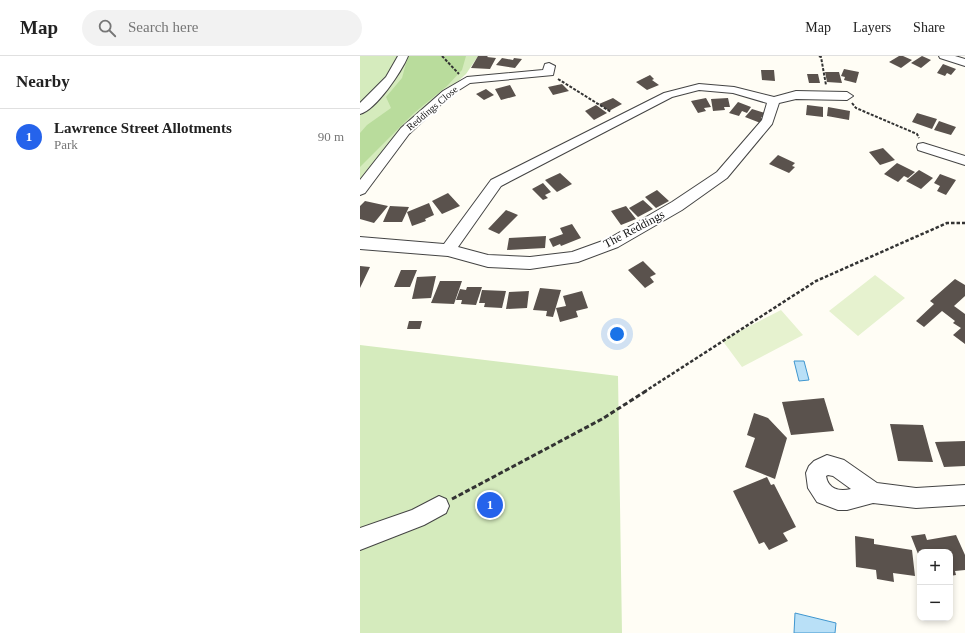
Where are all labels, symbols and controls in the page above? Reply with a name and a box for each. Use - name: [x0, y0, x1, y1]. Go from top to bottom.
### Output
- search box: [82, 10, 362, 46]
- text: Map: [20, 17, 58, 38]
- icon: search: [96, 17, 118, 39]
- text: Search here: [128, 19, 198, 35]
- text: Map: [805, 20, 831, 35]
- text: Layers: [853, 20, 891, 35]
- text: Share: [913, 20, 945, 35]
- text: Nearby: [16, 72, 70, 91]
- street label: Reddings Close: [404, 83, 460, 132]
- text: Lawrence Street Allotments: [54, 120, 232, 136]
- text: 1: [26, 129, 32, 144]
- text: 90 m: [318, 129, 344, 144]
- text: Park: [54, 137, 78, 152]
- street label: The Reddings: [601, 207, 667, 251]
- your location: [607, 324, 627, 344]
- pin: 1: [477, 490, 503, 520]
- map controls: [917, 549, 953, 621]
- button: +: [917, 549, 953, 585]
- button: −: [917, 585, 953, 621]

